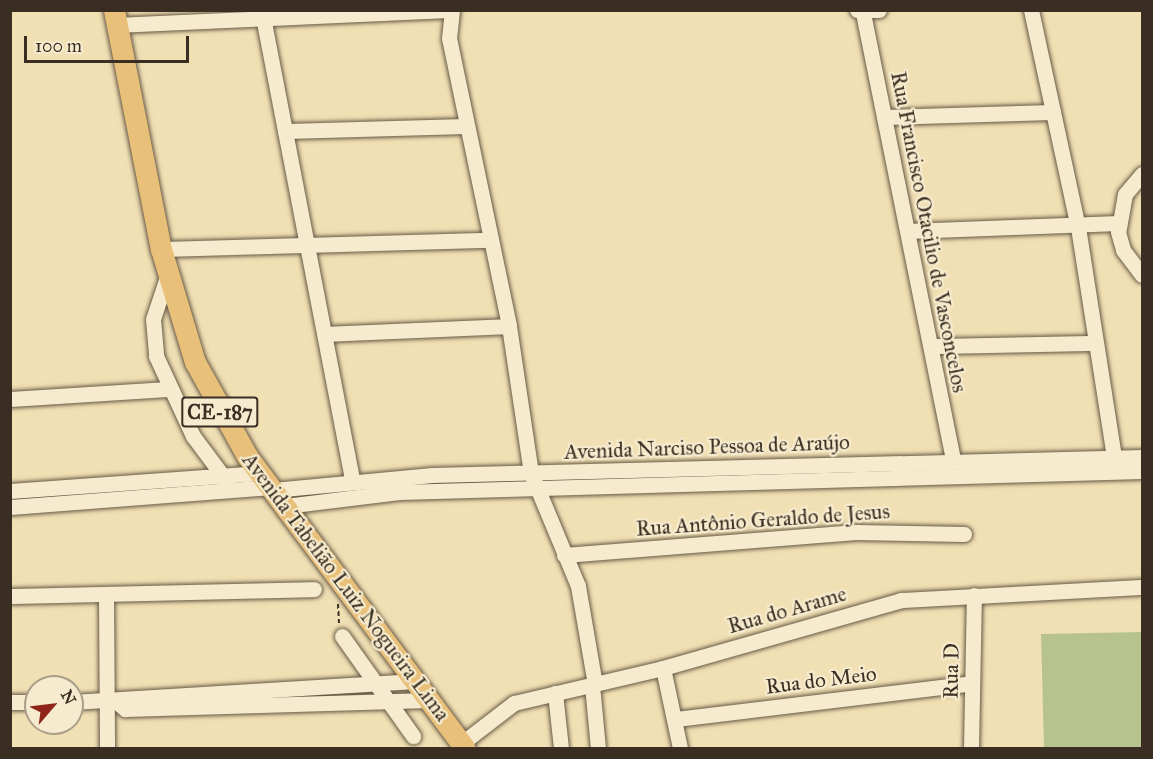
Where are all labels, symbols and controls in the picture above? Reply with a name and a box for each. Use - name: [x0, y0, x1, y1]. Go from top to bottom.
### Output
- scale bar: [27, 24, 192, 62]
- text: 100 m: [35, 35, 82, 57]
- street label: Rua Francisco Otacilio de Vasconcelos: [885, 69, 973, 395]
- road number: CE-187: [181, 395, 259, 429]
- street label: Avenida Narciso Pessoa de Araújo: [564, 429, 850, 465]
- street label: Avenida Tabelião Luiz Nogueira Lima: [237, 448, 455, 726]
- street label: Rua Antônio Geraldo de Jesus: [635, 499, 891, 541]
- street label: Rua do Arame: [725, 581, 849, 639]
- street label: Rua D: [938, 643, 964, 699]
- street label: Rua do Meio: [764, 661, 878, 699]
- north arrow: [24, 675, 84, 735]
- text: N: [57, 687, 80, 708]

